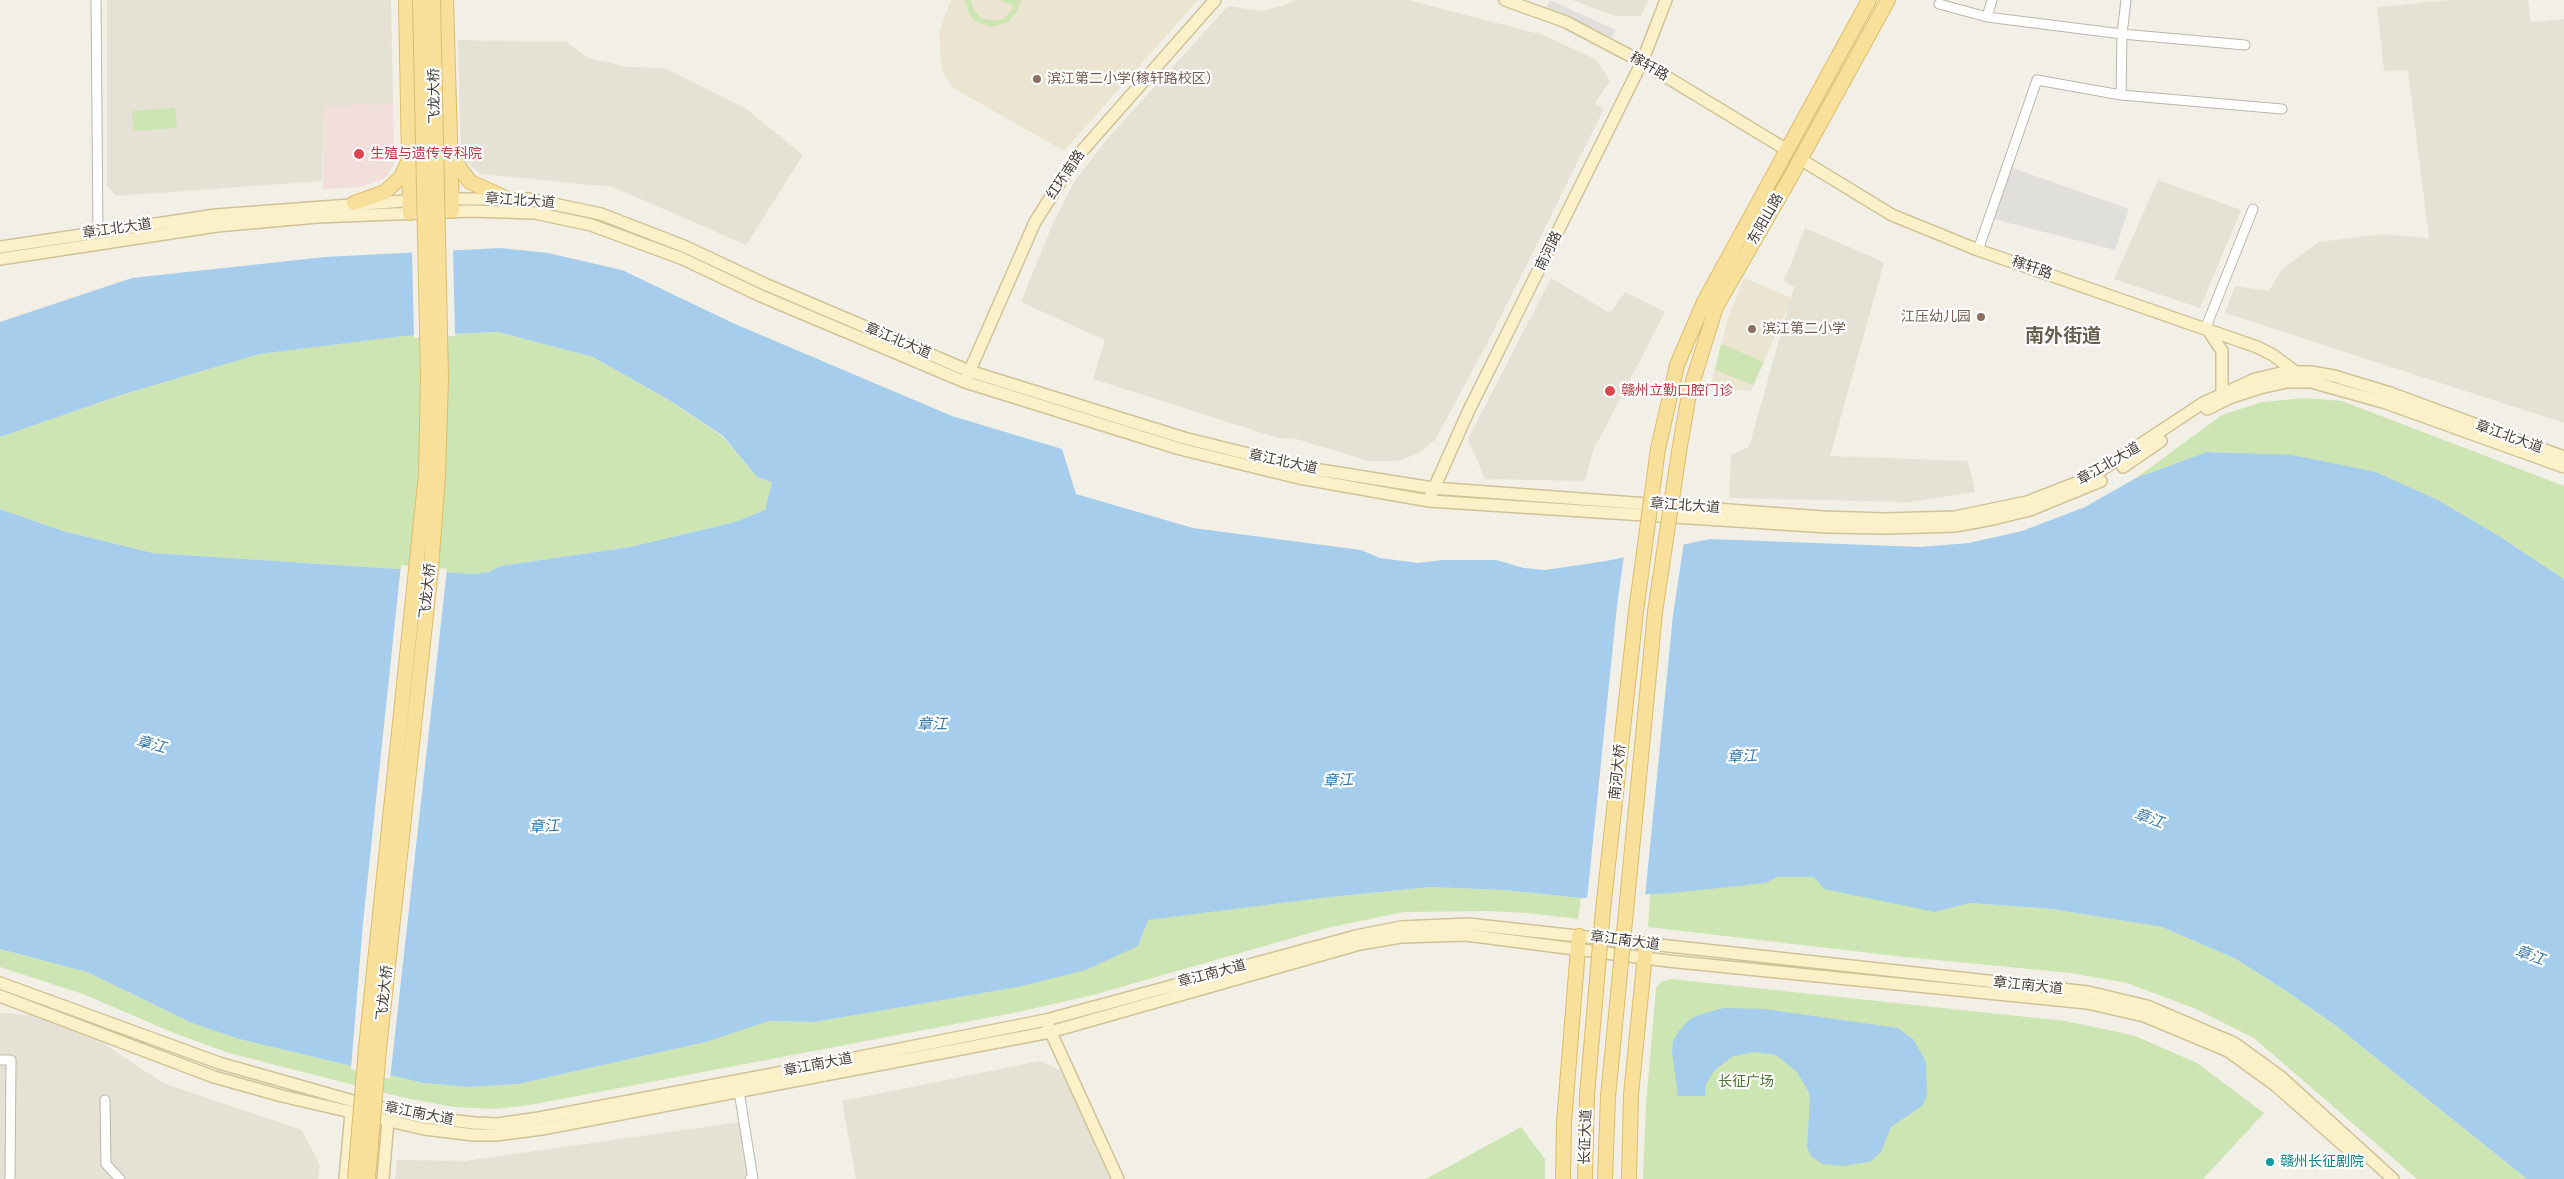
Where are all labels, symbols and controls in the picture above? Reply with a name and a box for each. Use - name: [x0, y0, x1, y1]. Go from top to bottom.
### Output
- street label: 稼轩路: [1627, 49, 1671, 85]
- street label: 飞龙大桥: [426, 68, 444, 124]
- place label: 滨江第二小学(稼轩路校区）: [1047, 71, 1220, 87]
- marker: 滨江第二小学(稼轩路校区）: [1031, 73, 1043, 85]
- place label: 生殖与遗传专科院: [370, 146, 482, 162]
- marker: 生殖与遗传专科院: [352, 147, 366, 161]
- street label: 红环南路: [1043, 147, 1089, 203]
- street label: 章江北大道: [484, 190, 556, 212]
- street label: 东阳山路: [1745, 191, 1787, 247]
- street label: 章江北大道: [81, 216, 153, 242]
- street label: 南河路: [1532, 228, 1566, 274]
- street label: 稼轩路: [2009, 253, 2055, 283]
- place label: 江压幼儿园: [1901, 309, 1971, 325]
- marker: 江压幼儿园: [1975, 311, 1987, 323]
- street label: 章江北大道: [863, 320, 933, 362]
- place label: 滨江第二小学: [1762, 321, 1846, 337]
- marker: 滨江第二小学: [1746, 323, 1758, 335]
- district label: 南外街道: [2025, 326, 2101, 348]
- place label: 赣州立勤口腔门诊: [1621, 383, 1733, 399]
- marker: 赣州立勤口腔门诊: [1603, 384, 1617, 398]
- street label: 章江北大道: [2473, 417, 2545, 457]
- street label: 章江北大道: [2074, 439, 2144, 489]
- street label: 章江北大道: [1247, 447, 1319, 477]
- street label: 章江北大道: [1649, 495, 1721, 517]
- street label: 飞龙大桥: [417, 562, 439, 620]
- water label: 章江: [917, 716, 947, 734]
- water label: 章江: [134, 732, 168, 758]
- street label: 南河大桥: [1607, 743, 1629, 801]
- water label: 章江: [1727, 747, 1757, 767]
- water label: 章江: [1323, 771, 1353, 791]
- water label: 章江: [2132, 805, 2166, 833]
- water label: 章江: [529, 817, 559, 837]
- street label: 章江南大道: [1589, 928, 1661, 954]
- water label: 章江: [2513, 942, 2547, 970]
- street label: 章江南大道: [1176, 957, 1248, 991]
- street label: 飞龙大桥: [374, 964, 396, 1022]
- street label: 章江南大道: [1992, 974, 2064, 998]
- street label: 章江南大道: [782, 1050, 854, 1080]
- park label: 长征广场: [1718, 1074, 1774, 1090]
- street label: 章江南大道: [383, 1099, 455, 1129]
- street label: 长征大道: [1577, 1109, 1595, 1165]
- place label: 赣州长征剧院: [2280, 1154, 2364, 1170]
- marker: 赣州长征剧院: [2264, 1156, 2276, 1168]

